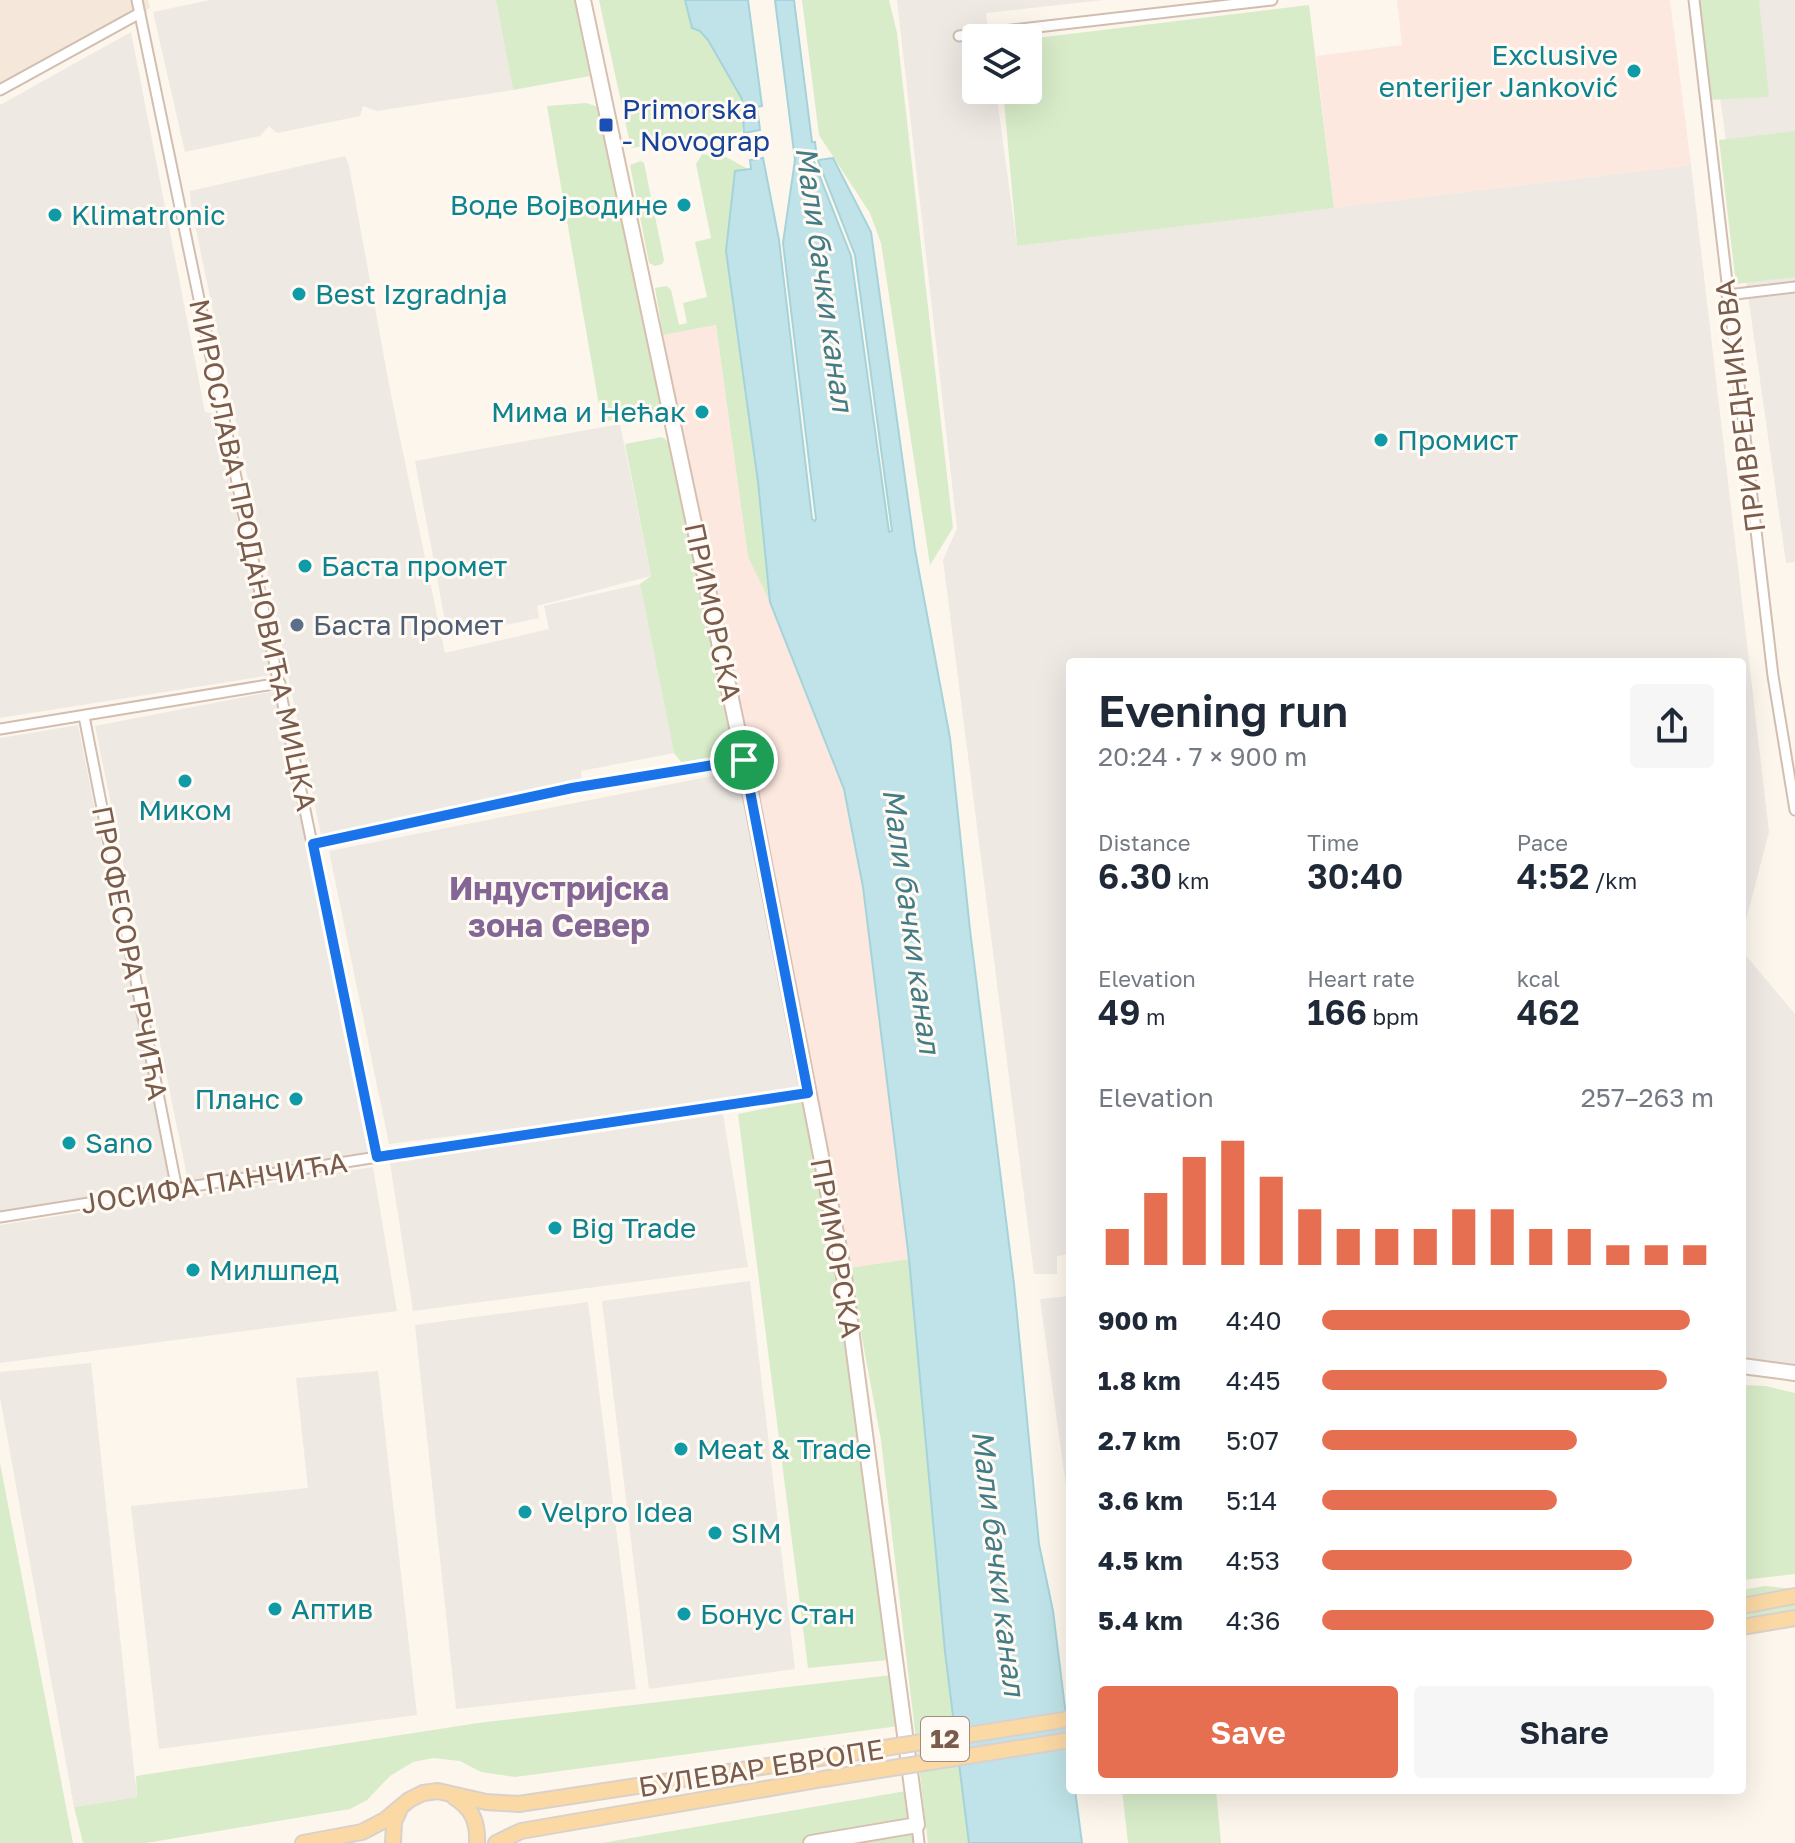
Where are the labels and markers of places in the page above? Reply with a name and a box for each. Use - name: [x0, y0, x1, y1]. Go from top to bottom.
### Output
- place label: Exclusive enterijer Janković: [1379, 38, 1618, 103]
- marker: Exclusive enterijer Janković: [1625, 62, 1643, 80]
- place label: Primorska - Novograp: [622, 92, 770, 157]
- marker: Primorska - Novograp: [597, 116, 615, 134]
- place label: Воде Војводине: [450, 188, 668, 221]
- marker: Воде Војводине: [675, 196, 693, 214]
- place label: Klimatronic: [71, 198, 225, 231]
- marker: Klimatronic: [46, 206, 64, 224]
- place label: Best Izgradnja: [315, 277, 508, 310]
- marker: Best Izgradnja: [290, 285, 308, 303]
- place label: Мима и Нећак: [491, 395, 686, 428]
- marker: Мима и Нећак: [693, 403, 711, 421]
- place label: Промист: [1397, 423, 1519, 456]
- marker: Промист: [1372, 431, 1390, 449]
- place label: Баста промет: [321, 549, 508, 582]
- marker: Баста промет: [296, 557, 314, 575]
- place label: Баста Промет: [313, 608, 504, 641]
- marker: Баста Промет: [288, 616, 306, 634]
- pin: [710, 726, 778, 794]
- marker: Миком: [176, 772, 194, 790]
- place label: Миком: [138, 793, 232, 826]
- place label: Планс: [194, 1082, 280, 1115]
- marker: Планс: [287, 1090, 305, 1108]
- place label: Sano: [85, 1126, 153, 1159]
- marker: Sano: [60, 1134, 78, 1152]
- place label: Big Trade: [571, 1211, 696, 1244]
- marker: Big Trade: [546, 1219, 564, 1237]
- place label: Милшпед: [209, 1253, 339, 1286]
- marker: Милшпед: [184, 1261, 202, 1279]
- place label: Meat & Trade: [697, 1432, 872, 1465]
- marker: Meat & Trade: [672, 1440, 690, 1458]
- place label: Velpro Idea: [541, 1495, 693, 1528]
- marker: Velpro Idea: [516, 1503, 534, 1521]
- place label: SIM: [731, 1516, 782, 1549]
- marker: SIM: [706, 1524, 724, 1542]
- place label: Аптив: [291, 1592, 373, 1625]
- place label: Бонус Стан: [700, 1597, 855, 1630]
- marker: Аптив: [266, 1600, 284, 1618]
- marker: Бонус Стан: [675, 1605, 693, 1623]

